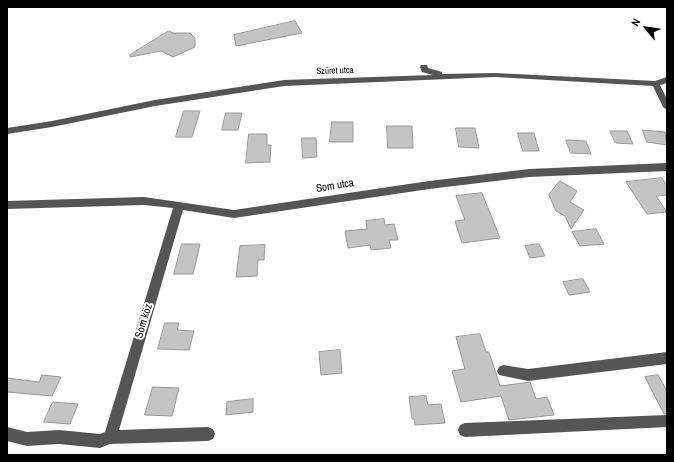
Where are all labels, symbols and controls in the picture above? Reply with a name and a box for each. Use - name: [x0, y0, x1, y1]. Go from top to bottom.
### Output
- north arrow: [626, 8, 666, 48]
- text: N: [628, 16, 643, 28]
- street label: Szüret utca: [316, 65, 354, 77]
- street label: Som utca: [315, 177, 355, 195]
- street label: Som köz: [133, 302, 155, 340]

